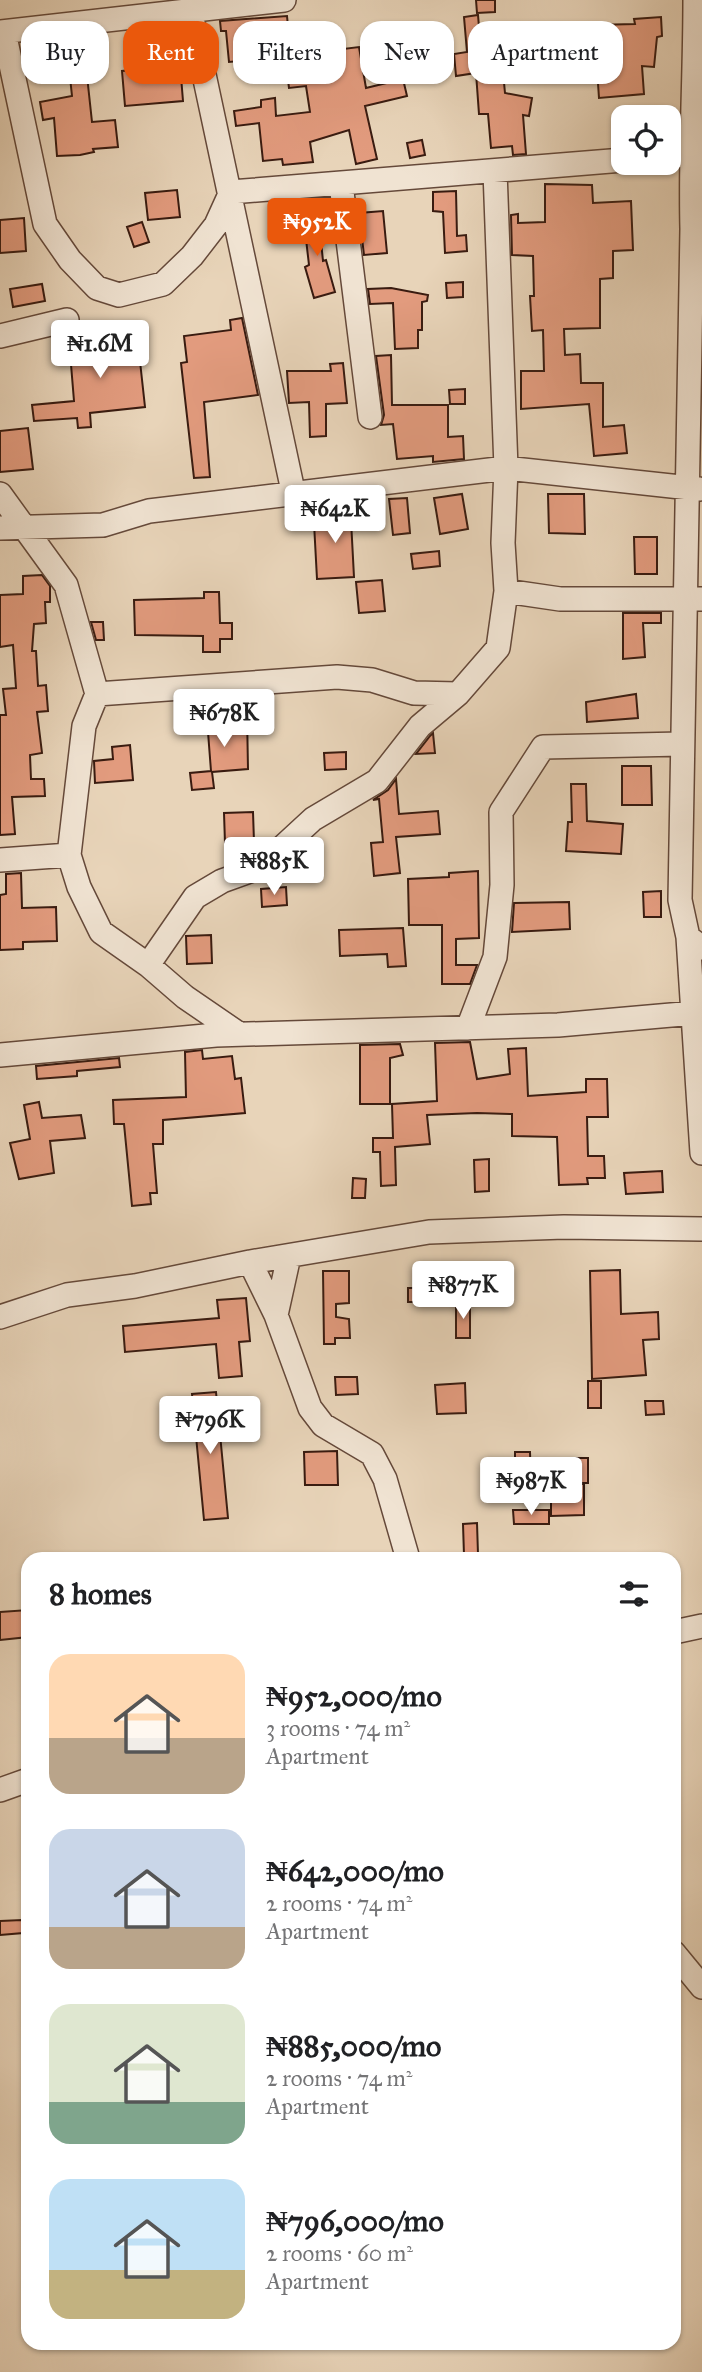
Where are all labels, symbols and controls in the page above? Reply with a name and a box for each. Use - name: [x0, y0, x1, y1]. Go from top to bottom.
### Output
- chip: Buy: [21, 21, 109, 84]
- chip: Rent: [123, 21, 219, 84]
- chip: Filters: [233, 21, 346, 84]
- chip: New: [360, 21, 454, 84]
- chip: Apartment: [468, 21, 623, 84]
- map controls: [611, 105, 681, 175]
- button: locate: [611, 105, 681, 175]
- pin: ₦952K: [268, 198, 366, 258]
- text: ₦952K: [283, 207, 351, 235]
- pin: ₦1.6M: [51, 320, 149, 380]
- text: ₦1.6M: [67, 329, 133, 357]
- pin: ₦642K: [286, 486, 384, 545]
- text: ₦642K: [301, 494, 369, 522]
- pin: ₦678K: [175, 690, 273, 749]
- text: ₦678K: [189, 698, 259, 726]
- pin: ₦885K: [225, 838, 323, 897]
- text: ₦885K: [240, 846, 308, 874]
- pin: ₦877K: [414, 1262, 512, 1321]
- text: ₦877K: [428, 1270, 498, 1298]
- pin: ₦796K: [161, 1396, 259, 1456]
- text: ₦796K: [175, 1405, 245, 1433]
- pin: ₦987K: [482, 1458, 580, 1517]
- text: ₦987K: [496, 1466, 566, 1494]
- icon: filters: [615, 1575, 653, 1613]
- text: 8 homes: [49, 1576, 152, 1612]
- text: ₦952,000/mo: [266, 1678, 442, 1714]
- icon: home: [105, 1682, 189, 1766]
- text: 3 rooms · 74 m²: [266, 1714, 410, 1742]
- text: Apartment: [266, 1742, 369, 1770]
- text: ₦642,000/mo: [266, 1853, 444, 1889]
- icon: home: [105, 1857, 189, 1941]
- text: 2 rooms · 74 m²: [266, 1889, 412, 1917]
- text: Apartment: [266, 1917, 369, 1945]
- text: ₦885,000/mo: [266, 2028, 441, 2064]
- icon: home: [105, 2032, 189, 2116]
- text: 2 rooms · 74 m²: [266, 2064, 412, 2092]
- text: Apartment: [266, 2092, 369, 2120]
- text: ₦796,000/mo: [266, 2203, 444, 2239]
- icon: home: [105, 2207, 189, 2291]
- text: 2 rooms · 60 m²: [266, 2239, 413, 2267]
- text: Apartment: [266, 2267, 369, 2295]

